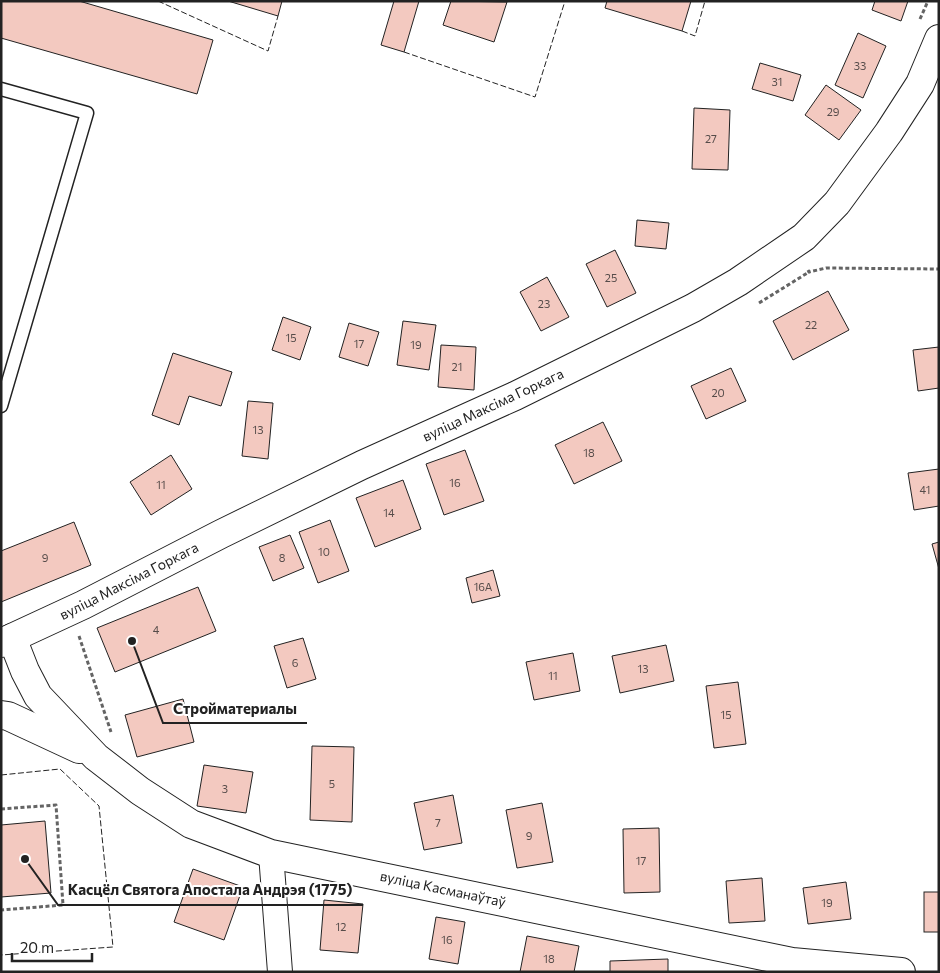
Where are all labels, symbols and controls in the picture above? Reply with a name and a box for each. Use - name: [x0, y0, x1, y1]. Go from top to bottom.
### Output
- house number: 33: [854, 59, 866, 72]
- house number: 31: [772, 75, 782, 88]
- house number: 29: [827, 105, 840, 118]
- house number: 27: [705, 132, 717, 145]
- house number: 25: [605, 271, 617, 284]
- house number: 23: [538, 297, 550, 310]
- house number: 22: [805, 318, 817, 331]
- house number: 15: [285, 331, 297, 344]
- house number: 17: [354, 337, 364, 350]
- house number: 19: [410, 338, 422, 351]
- house number: 21: [452, 360, 462, 373]
- street label: вуліца Максіма Горкага: [420, 364, 566, 445]
- house number: 20: [711, 386, 725, 399]
- house number: 13: [253, 423, 263, 436]
- house number: 18: [583, 446, 595, 459]
- house number: 16: [449, 476, 461, 489]
- house number: 11: [156, 478, 166, 491]
- house number: 41: [920, 483, 930, 496]
- house number: 14: [383, 506, 395, 519]
- street label: вуліца Максіма Горкага: [56, 538, 201, 623]
- house number: 10: [318, 545, 330, 558]
- house number: 9: [42, 551, 49, 564]
- house number: 8: [279, 551, 286, 564]
- house number: 16А: [474, 580, 493, 593]
- house number: 4: [153, 623, 160, 636]
- house number: 6: [292, 656, 299, 669]
- house number: 13: [638, 662, 648, 675]
- house number: 11: [548, 669, 558, 682]
- callout: Стройматериалы: [163, 693, 307, 723]
- text: Стройматериалы: [173, 699, 297, 717]
- house number: 15: [720, 708, 732, 721]
- house number: 5: [329, 777, 335, 790]
- house number: 3: [222, 782, 228, 795]
- house number: 7: [435, 816, 441, 829]
- house number: 9: [526, 829, 533, 842]
- house number: 17: [636, 854, 646, 867]
- street label: вуліца Касманаўтаў: [379, 867, 507, 910]
- callout: Касцёл Святога Апостала Андрэя (1775): [58, 875, 363, 905]
- text: Касцёл Святога Апостала Андрэя (1775): [68, 880, 352, 898]
- house number: 19: [821, 896, 833, 909]
- house number: 12: [336, 920, 346, 933]
- scale bar: [12, 930, 92, 962]
- house number: 16: [441, 933, 453, 946]
- text: 20 m: [20, 938, 54, 956]
- house number: 18: [543, 952, 555, 965]

